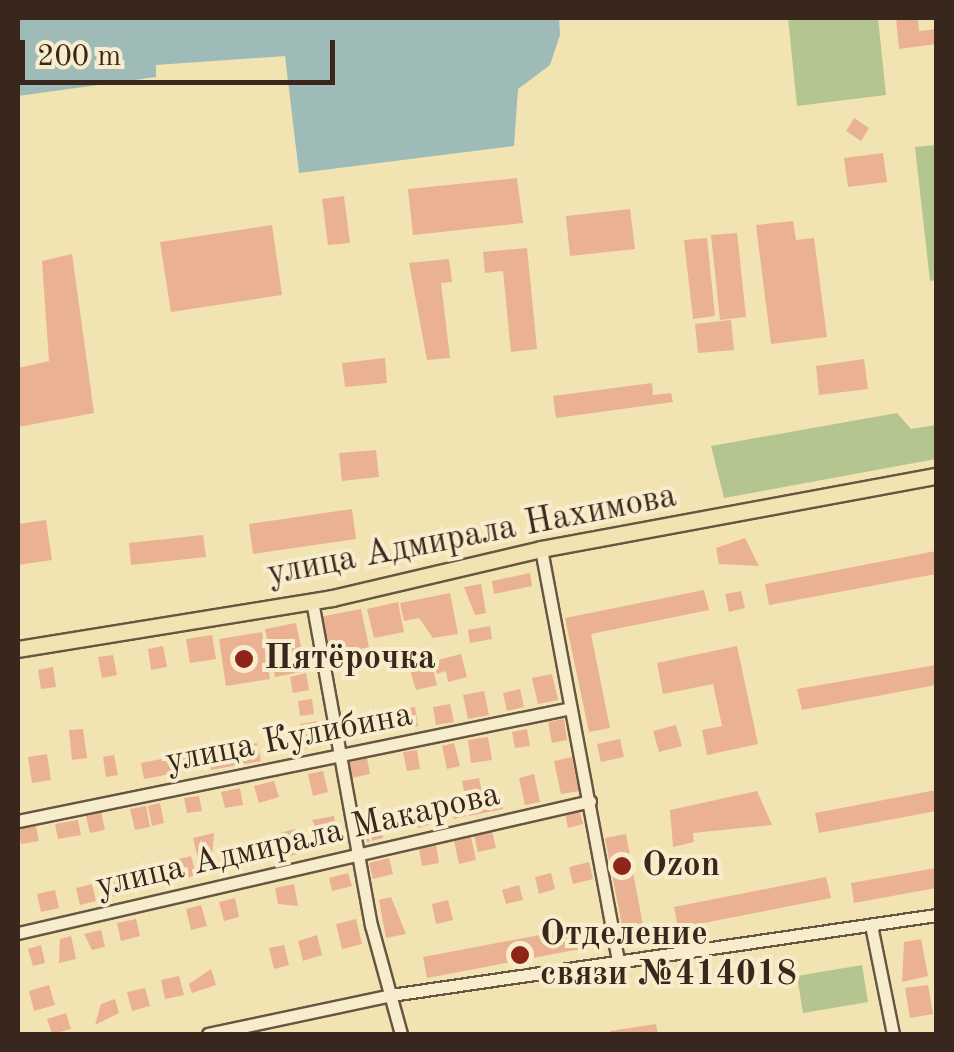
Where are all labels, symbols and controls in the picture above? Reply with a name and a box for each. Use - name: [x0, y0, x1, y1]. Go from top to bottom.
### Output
- scale bar: [25, 20, 340, 82]
- text: 200 m: [37, 42, 121, 72]
- street label: улица Адмирала Нахимова: [264, 476, 680, 596]
- place label: Пятёрочка: [264, 638, 436, 680]
- marker: Пятёрочка: [233, 648, 255, 670]
- street label: улица Кулибина: [162, 694, 416, 784]
- street label: улица Адмирала Макарова: [92, 774, 504, 908]
- place label: Ozon: [642, 845, 720, 887]
- marker: Ozon: [611, 855, 633, 877]
- place label: Отделение связи №414018: [540, 914, 797, 996]
- marker: Отделение связи №414018: [509, 944, 531, 966]

